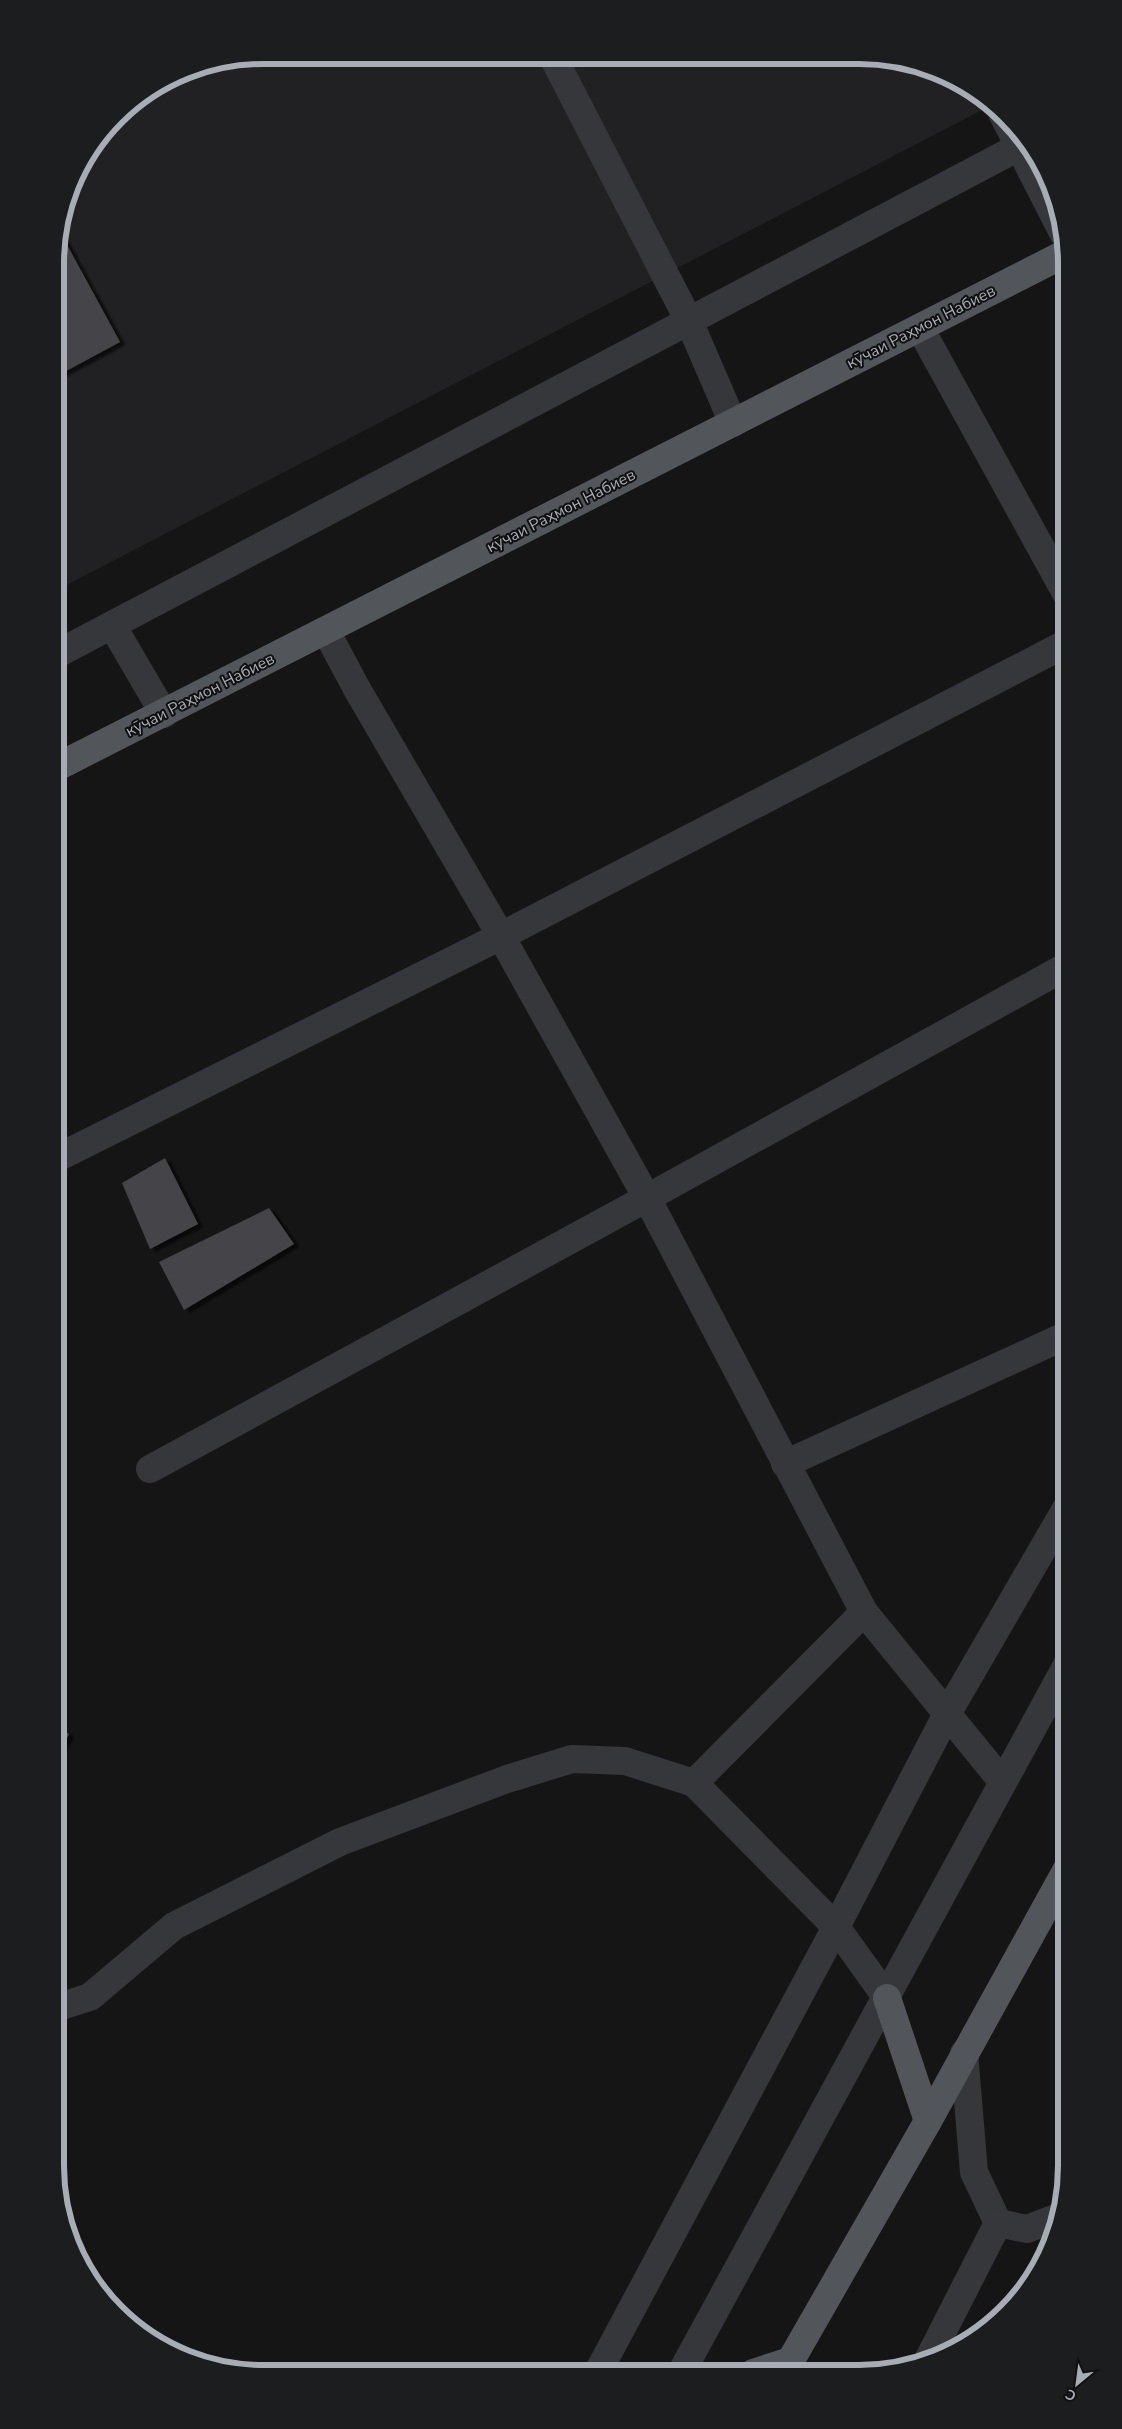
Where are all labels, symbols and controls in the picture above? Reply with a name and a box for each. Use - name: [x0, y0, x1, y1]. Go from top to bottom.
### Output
- street label: кӯчаи Раҳмон Набиев: [843, 280, 1000, 374]
- street label: кӯчаи Раҳмон Набиев: [483, 464, 640, 558]
- street label: кӯчаи Раҳмон Набиев: [122, 648, 279, 742]
- north arrow: [1052, 2359, 1102, 2409]
- text: С: [1062, 2384, 1080, 2406]

